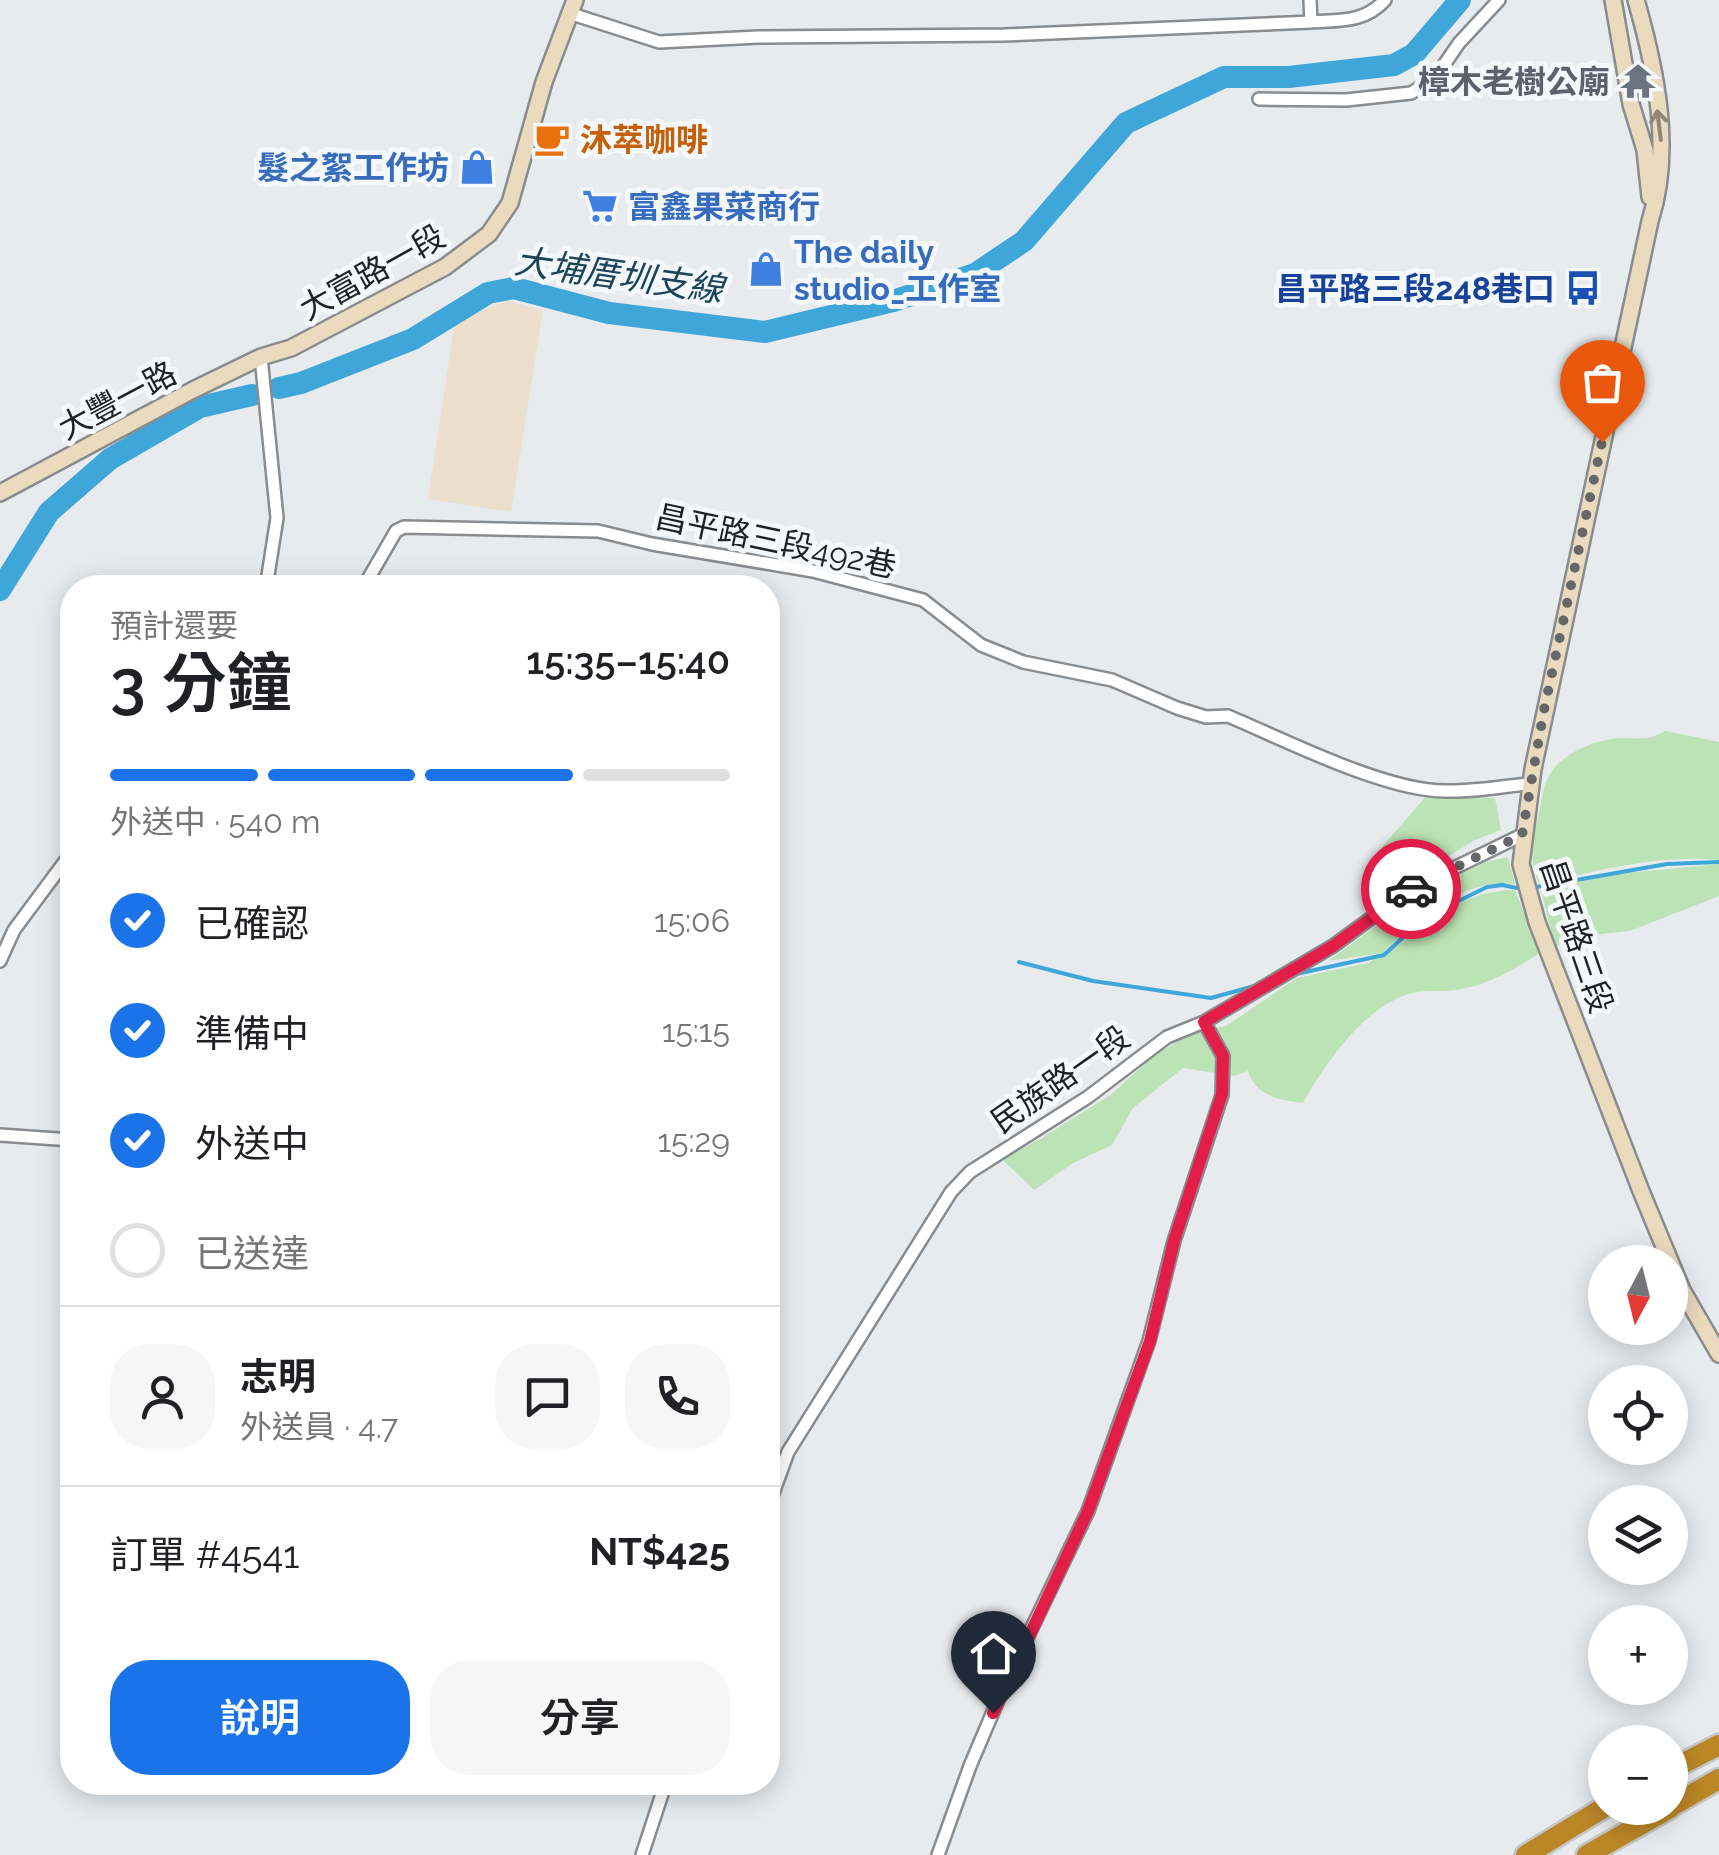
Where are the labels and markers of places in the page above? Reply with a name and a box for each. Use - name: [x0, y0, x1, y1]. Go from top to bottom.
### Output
- temple icon: 樟木老樹公廟: [1619, 62, 1657, 100]
- place label: 樟木老樹公廟: [1418, 63, 1610, 100]
- cafe icon: 沐萃咖啡: [533, 120, 571, 158]
- place label: 沐萃咖啡: [580, 121, 708, 158]
- shop icon: 髮之絮工作坊: [458, 148, 496, 186]
- place label: 髮之絮工作坊: [257, 149, 449, 186]
- supermarket icon: 富鑫果菜商行: [581, 187, 619, 225]
- place label: 富鑫果菜商行: [628, 188, 820, 225]
- place label: The daily studio_工作室: [794, 233, 1001, 307]
- shop icon: The daily studio_工作室: [747, 250, 785, 288]
- bus stop icon: 昌平路三段248巷口: [1564, 269, 1602, 307]
- place label: 昌平路三段248巷口: [1275, 270, 1555, 307]
- pin: [1560, 340, 1645, 443]
- pin: [951, 1611, 1036, 1714]

